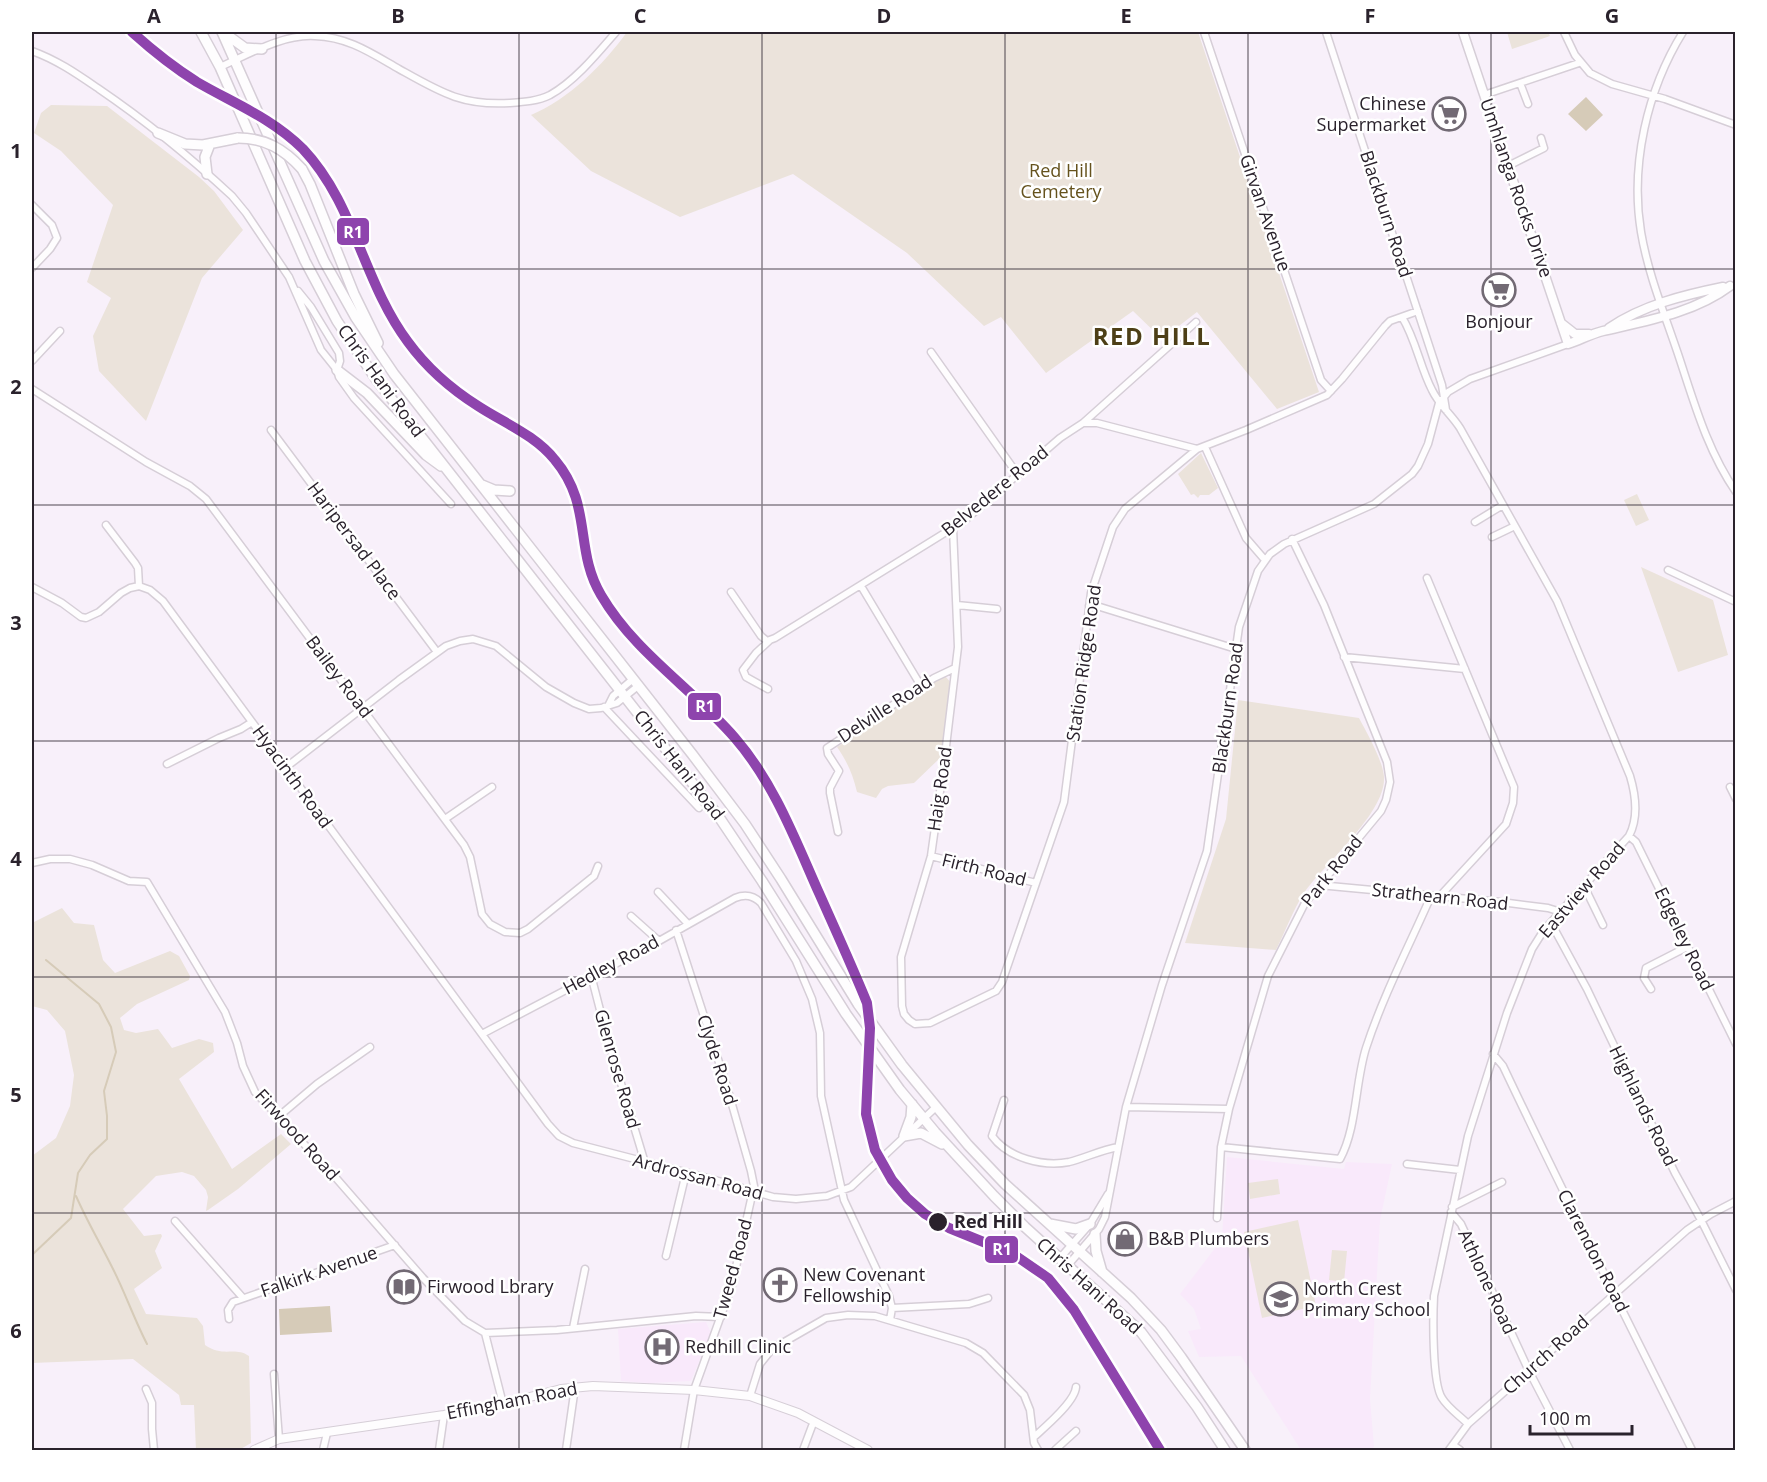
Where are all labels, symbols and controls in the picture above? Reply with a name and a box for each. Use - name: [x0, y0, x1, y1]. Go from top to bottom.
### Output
- text: A: [147, 2, 161, 29]
- text: B: [391, 2, 405, 29]
- text: C: [634, 2, 647, 29]
- text: D: [877, 2, 891, 29]
- text: E: [1120, 2, 1132, 29]
- text: F: [1365, 2, 1375, 29]
- text: G: [1605, 2, 1619, 29]
- place label: Chinese Supermarket: [1317, 91, 1426, 136]
- street label: Umhlanga Rocks Drive: [1475, 95, 1559, 281]
- supermarket icon: Chinese Supermarket: [1431, 96, 1467, 132]
- text: 1: [10, 137, 22, 164]
- street label: Blackburn Road: [1355, 147, 1419, 280]
- street label: Girvan Avenue: [1235, 151, 1297, 274]
- park label: Red Hill Cemetery: [1020, 158, 1103, 203]
- line badge: R1: [336, 217, 370, 246]
- text: R1: [343, 221, 363, 243]
- supermarket icon: Bonjour: [1481, 272, 1517, 308]
- place label: Bonjour: [1465, 309, 1533, 333]
- street label: Chris Hani Road: [333, 319, 431, 442]
- district label: RED HILL: [1093, 319, 1211, 352]
- text: 2: [10, 373, 22, 400]
- street label: Belvedere Road: [936, 439, 1053, 541]
- street label: Haripersad Place: [302, 476, 407, 604]
- street label: Station Ridge Road: [1060, 583, 1106, 743]
- text: 3: [10, 609, 22, 636]
- street label: Bailey Road: [301, 630, 379, 723]
- street label: Blackburn Road: [1206, 641, 1248, 775]
- street label: Delville Road: [833, 669, 936, 748]
- line badge: R1: [687, 692, 722, 721]
- text: R1: [695, 695, 715, 717]
- street label: Chris Hani Road: [629, 704, 730, 825]
- street label: Hyacinth Road: [247, 720, 338, 833]
- street label: Haig Road: [921, 745, 957, 833]
- street label: Park Road: [1295, 830, 1367, 911]
- street label: Eastview Road: [1533, 836, 1630, 943]
- text: 4: [10, 845, 22, 872]
- street label: Firth Road: [939, 847, 1029, 891]
- street label: Strathearn Road: [1371, 877, 1510, 915]
- street label: Edgeley Road: [1650, 883, 1720, 994]
- street label: Hedley Road: [558, 929, 663, 1000]
- street label: Glenrose Road: [589, 1006, 646, 1131]
- street label: Clyde Road: [692, 1011, 744, 1108]
- street label: Highlands Road: [1604, 1041, 1683, 1170]
- text: 5: [10, 1081, 22, 1108]
- street label: Firwood Road: [250, 1083, 345, 1185]
- street label: Ardrossan Road: [631, 1147, 766, 1205]
- street label: Clarendon Road: [1553, 1185, 1635, 1316]
- place label: Red Hill: [954, 1209, 1023, 1233]
- marker: Red Hill: [927, 1211, 949, 1233]
- street label: Tweed Road: [707, 1216, 757, 1321]
- shop icon: B&B Plumbers: [1107, 1221, 1143, 1257]
- street label: Athlone Road: [1453, 1225, 1523, 1338]
- place label: B&B Plumbers: [1148, 1226, 1269, 1250]
- street label: Chris Hani Road: [1032, 1232, 1147, 1339]
- line badge: R1: [984, 1235, 1019, 1264]
- text: R1: [992, 1238, 1012, 1260]
- street label: Falkirk Avenue: [257, 1240, 380, 1302]
- place label: New Covenant Fellowship: [803, 1262, 925, 1307]
- church icon: New Covenant Fellowship: [762, 1267, 798, 1303]
- library icon: Firwood Lbrary: [386, 1269, 422, 1305]
- place label: Firwood Lbrary: [427, 1274, 555, 1298]
- place label: North Crest Primary School: [1304, 1276, 1430, 1321]
- school or university icon: North Crest Primary School: [1263, 1281, 1299, 1317]
- street label: Church Road: [1497, 1309, 1594, 1399]
- text: 6: [10, 1317, 22, 1344]
- hospital icon: Redhill Clinic: [644, 1329, 680, 1365]
- place label: Redhill Clinic: [685, 1334, 792, 1358]
- street label: Effingham Road: [444, 1376, 579, 1424]
- scale bar: [1530, 1398, 1632, 1436]
- text: 100 m: [1539, 1406, 1591, 1430]

